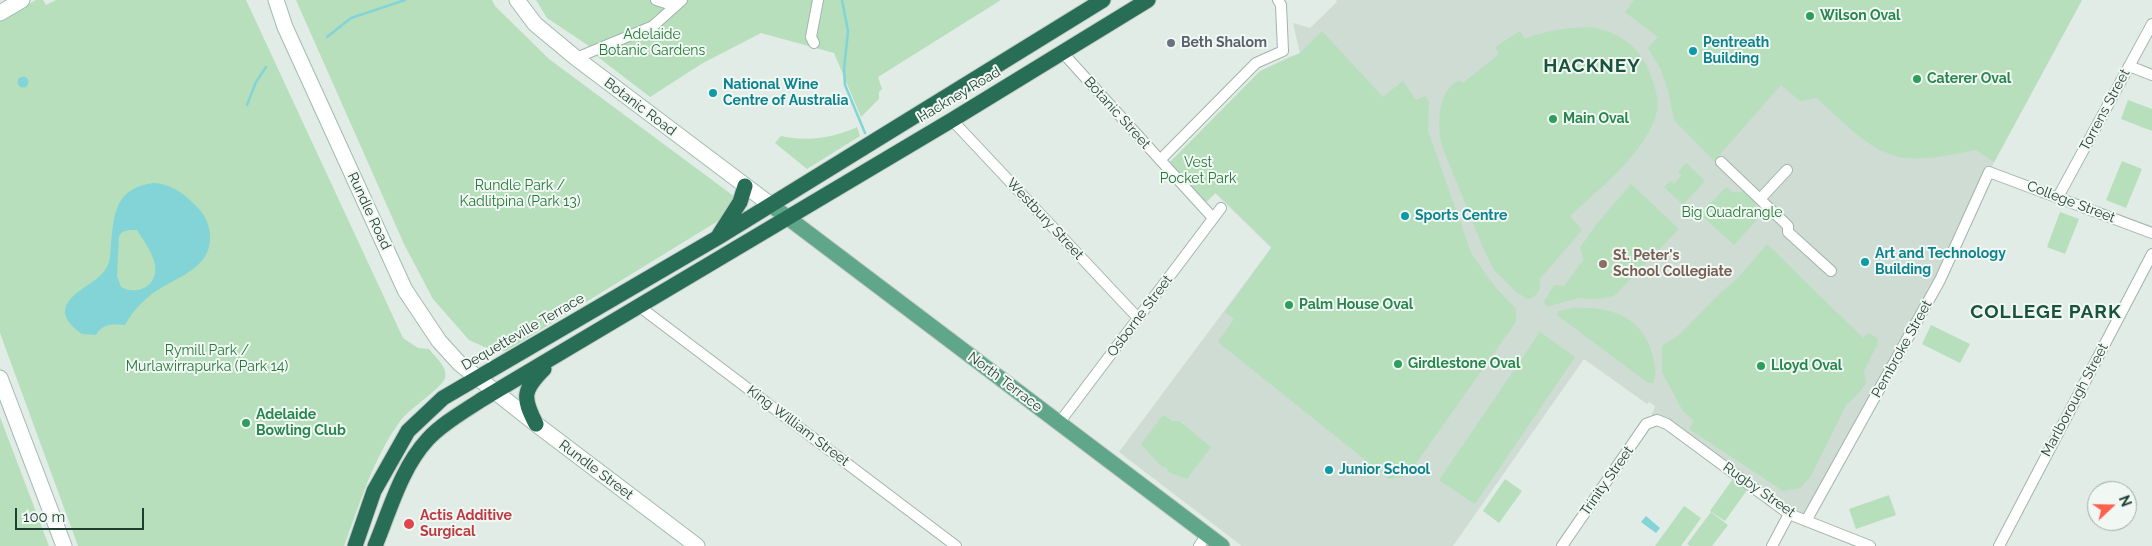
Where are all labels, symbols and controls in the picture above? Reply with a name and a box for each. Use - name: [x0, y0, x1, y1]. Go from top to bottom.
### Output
- place label: Wilson Oval: [1820, 8, 1901, 24]
- marker: Wilson Oval: [1804, 10, 1816, 22]
- park label: Adelaide Botanic Gardens: [599, 27, 705, 59]
- place label: Beth Shalom: [1181, 35, 1267, 51]
- place label: Pentreath Building: [1703, 35, 1769, 68]
- marker: Beth Shalom: [1165, 37, 1177, 49]
- marker: Pentreath Building: [1687, 45, 1699, 57]
- district label: HACKNEY: [1542, 55, 1642, 77]
- street label: Hackney Road: [914, 64, 1004, 126]
- street label: Torrens Street: [2076, 66, 2134, 154]
- place label: Caterer Oval: [1927, 71, 2011, 87]
- marker: Caterer Oval: [1911, 73, 1923, 85]
- street label: Botanic Road: [601, 74, 679, 140]
- street label: Botanic Street: [1080, 74, 1154, 152]
- place label: National Wine Centre of Australia: [723, 77, 848, 110]
- marker: National Wine Centre of Australia: [707, 87, 719, 99]
- place label: Main Oval: [1563, 111, 1629, 127]
- marker: Main Oval: [1547, 113, 1559, 125]
- park label: Vest Pocket Park: [1160, 155, 1236, 188]
- street label: Rundle Road: [344, 170, 394, 252]
- street label: Westbury Street: [1003, 175, 1087, 263]
- street label: College Street: [2025, 177, 2117, 227]
- park label: Rundle Park / Kadlitpina (Park 13): [459, 178, 581, 210]
- park label: Big Quadrangle: [1681, 205, 1783, 221]
- place label: Sports Centre: [1415, 208, 1507, 224]
- marker: Sports Centre: [1399, 210, 1411, 222]
- place label: Art and Technology Building: [1875, 246, 2006, 278]
- place label: St. Peter's School Collegiate: [1613, 248, 1732, 280]
- marker: Art and Technology Building: [1859, 256, 1871, 268]
- marker: St. Peter's School Collegiate: [1597, 258, 1609, 270]
- street label: Osborne Street: [1104, 272, 1176, 360]
- street label: Dequetteville Terrace: [459, 290, 587, 374]
- place label: Palm House Oval: [1299, 297, 1413, 313]
- street label: Pembroke Street: [1868, 297, 1936, 401]
- marker: Palm House Oval: [1283, 299, 1295, 311]
- district label: COLLEGE PARK: [1969, 301, 2123, 323]
- street label: Marlborough Street: [2038, 340, 2112, 460]
- park label: Rymill Park / Murlawirrapurka (Park 14): [126, 343, 288, 376]
- street label: North Terrace: [964, 349, 1046, 415]
- place label: Girdlestone Oval: [1408, 356, 1520, 372]
- marker: Girdlestone Oval: [1392, 358, 1404, 370]
- place label: Lloyd Oval: [1771, 358, 1842, 374]
- marker: Lloyd Oval: [1755, 360, 1767, 372]
- street label: King William Street: [744, 382, 852, 470]
- place label: Adelaide Bowling Club: [256, 407, 346, 440]
- marker: Adelaide Bowling Club: [240, 417, 252, 429]
- street label: Rundle Street: [556, 437, 636, 503]
- street label: Trinity Street: [1577, 443, 1637, 519]
- street label: Rugby Street: [1720, 459, 1798, 521]
- place label: Junior School: [1339, 462, 1430, 478]
- marker: Junior School: [1323, 464, 1335, 476]
- north arrow: [2087, 481, 2137, 531]
- text: N: [2116, 493, 2134, 509]
- scale bar: [18, 498, 146, 530]
- text: 100 m: [23, 508, 65, 526]
- place label: Actis Additive Surgical: [420, 508, 512, 540]
- marker: Actis Additive Surgical: [402, 517, 416, 531]

